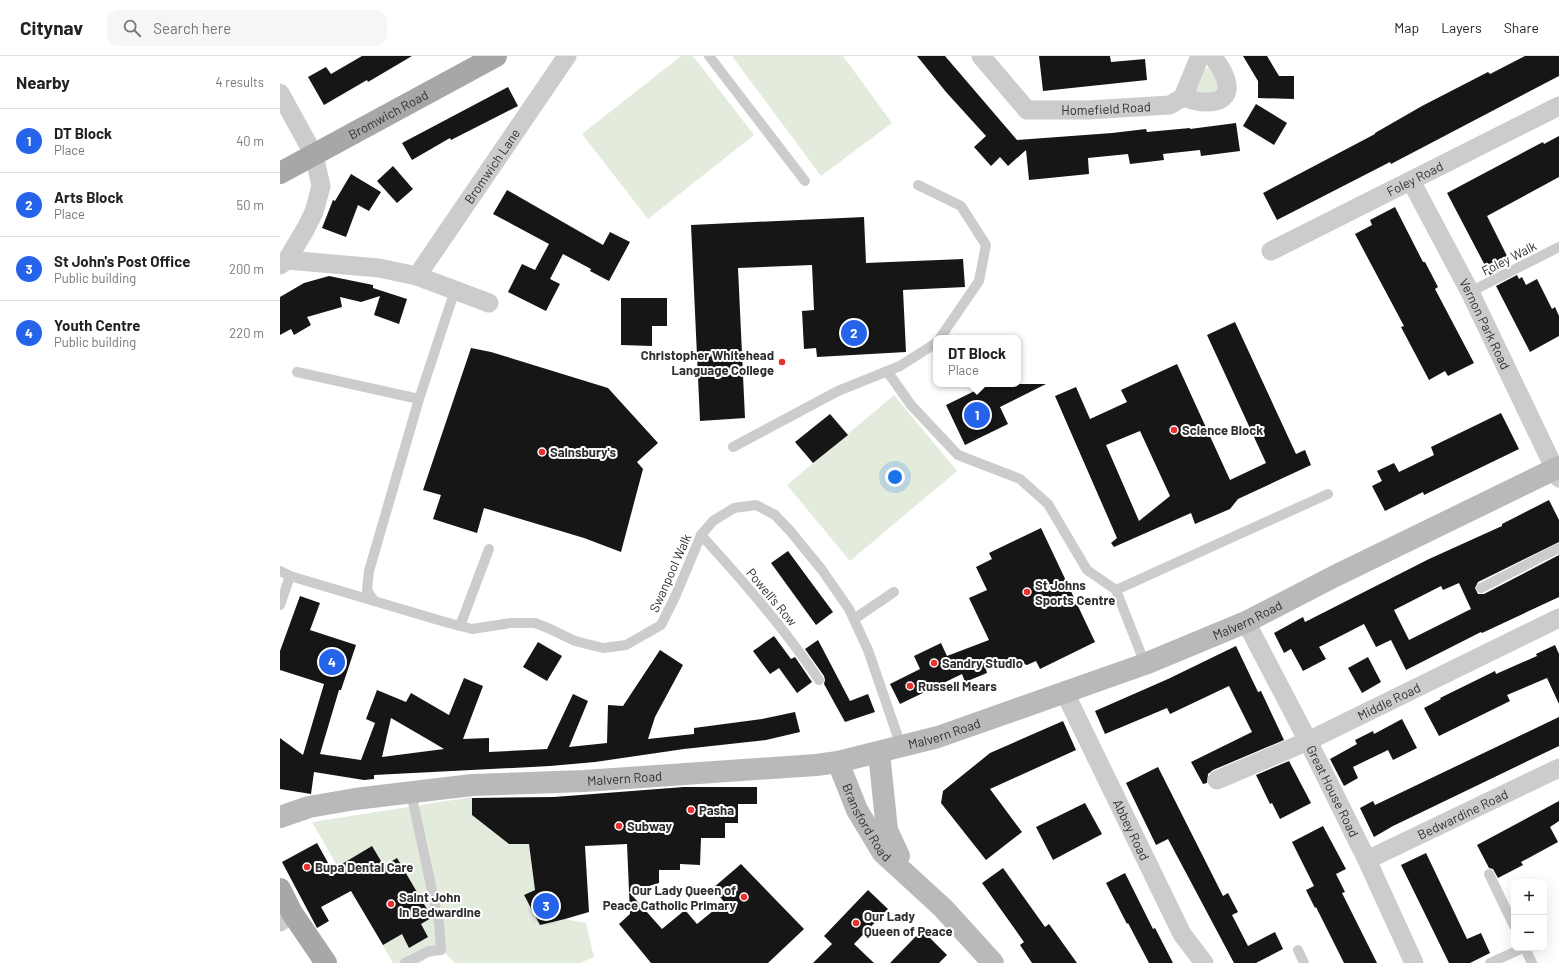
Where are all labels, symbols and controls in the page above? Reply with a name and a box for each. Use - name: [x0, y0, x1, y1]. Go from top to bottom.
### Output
- search box: [107, 10, 387, 46]
- text: Citynav: [20, 16, 83, 39]
- icon: search: [121, 17, 143, 39]
- text: Search here: [153, 19, 231, 37]
- text: Map: [1394, 19, 1419, 36]
- text: Layers: [1441, 19, 1482, 36]
- text: Share: [1504, 19, 1539, 36]
- text: Nearby: [16, 72, 70, 92]
- text: 4 results: [216, 74, 264, 90]
- street label: Bromwich Road: [345, 86, 431, 143]
- street label: Homefield Road: [1061, 98, 1151, 118]
- text: DT Block: [54, 124, 112, 142]
- street label: Bromwich Lane: [461, 125, 523, 207]
- text: 1: [27, 133, 31, 149]
- text: 40 m: [236, 133, 264, 149]
- text: Place: [54, 142, 85, 158]
- street label: Foley Road: [1384, 158, 1446, 199]
- text: Arts Block: [54, 188, 124, 206]
- text: 2: [25, 197, 33, 213]
- text: 50 m: [237, 197, 264, 213]
- text: Place: [54, 206, 85, 222]
- street label: Foley Walk: [1479, 237, 1539, 279]
- text: St John's Post Office: [54, 252, 190, 270]
- text: 3: [25, 261, 33, 277]
- text: 200 m: [229, 261, 264, 277]
- text: Public building: [54, 270, 136, 286]
- street label: Vernon Park Road: [1456, 276, 1514, 372]
- text: Youth Centre: [54, 316, 140, 334]
- pin: 2: [841, 318, 867, 348]
- text: 4: [25, 325, 33, 341]
- text: 220 m: [229, 325, 264, 341]
- text: Public building: [54, 334, 136, 350]
- popup: [933, 335, 1021, 387]
- text: DT Block: [948, 344, 1006, 362]
- place label: Christopher Whitehead Language College: [641, 347, 774, 378]
- marker: Christopher Whitehead Language College: [777, 357, 787, 367]
- text: Place: [948, 362, 979, 378]
- pin: 1: [964, 400, 990, 430]
- place label: Science Block: [1182, 422, 1263, 438]
- marker: Science Block: [1169, 425, 1179, 435]
- place label: Sainsbury's: [550, 444, 616, 460]
- marker: Sainsbury's: [537, 447, 547, 457]
- your location: [885, 467, 905, 487]
- street label: Swanpool Walk: [646, 531, 695, 615]
- street label: Powell's Row: [743, 565, 801, 629]
- place label: St Johns Sports Centre: [1035, 577, 1115, 608]
- marker: St Johns Sports Centre: [1022, 587, 1032, 597]
- street label: Malvern Road: [1210, 597, 1285, 643]
- pin: 4: [319, 647, 345, 677]
- place label: Sandry Studio: [942, 655, 1023, 671]
- marker: Sandry Studio: [929, 658, 939, 668]
- place label: Russell Mears: [918, 678, 997, 694]
- street label: Middle Road: [1355, 679, 1423, 724]
- marker: Russell Mears: [905, 681, 915, 691]
- street label: Malvern Road: [906, 715, 983, 752]
- street label: Great House Road: [1303, 742, 1362, 840]
- street label: Malvern Road: [587, 768, 663, 789]
- street label: Bransford Road: [839, 781, 895, 865]
- street label: Bedwardine Road: [1415, 786, 1510, 843]
- street label: Abbey Road: [1110, 796, 1153, 863]
- place label: Pasha: [699, 802, 734, 818]
- marker: Pasha: [686, 805, 696, 815]
- place label: Subway: [627, 818, 672, 834]
- marker: Subway: [614, 821, 624, 831]
- place label: Bupa Dental Care: [315, 859, 413, 875]
- marker: Bupa Dental Care: [302, 862, 312, 872]
- map controls: [1511, 879, 1547, 951]
- button: +: [1511, 879, 1547, 915]
- place label: Our Lady Queen of Peace Catholic Primary: [603, 882, 736, 913]
- place label: Saint John in Bedwardine: [399, 889, 481, 920]
- pin: 3: [533, 891, 559, 921]
- marker: Our Lady Queen of Peace Catholic Primary: [739, 892, 749, 902]
- marker: Saint John in Bedwardine: [386, 899, 396, 909]
- place label: Our Lady Queen of Peace: [864, 908, 953, 939]
- button: −: [1511, 915, 1547, 951]
- marker: Our Lady Queen of Peace: [851, 918, 861, 928]

